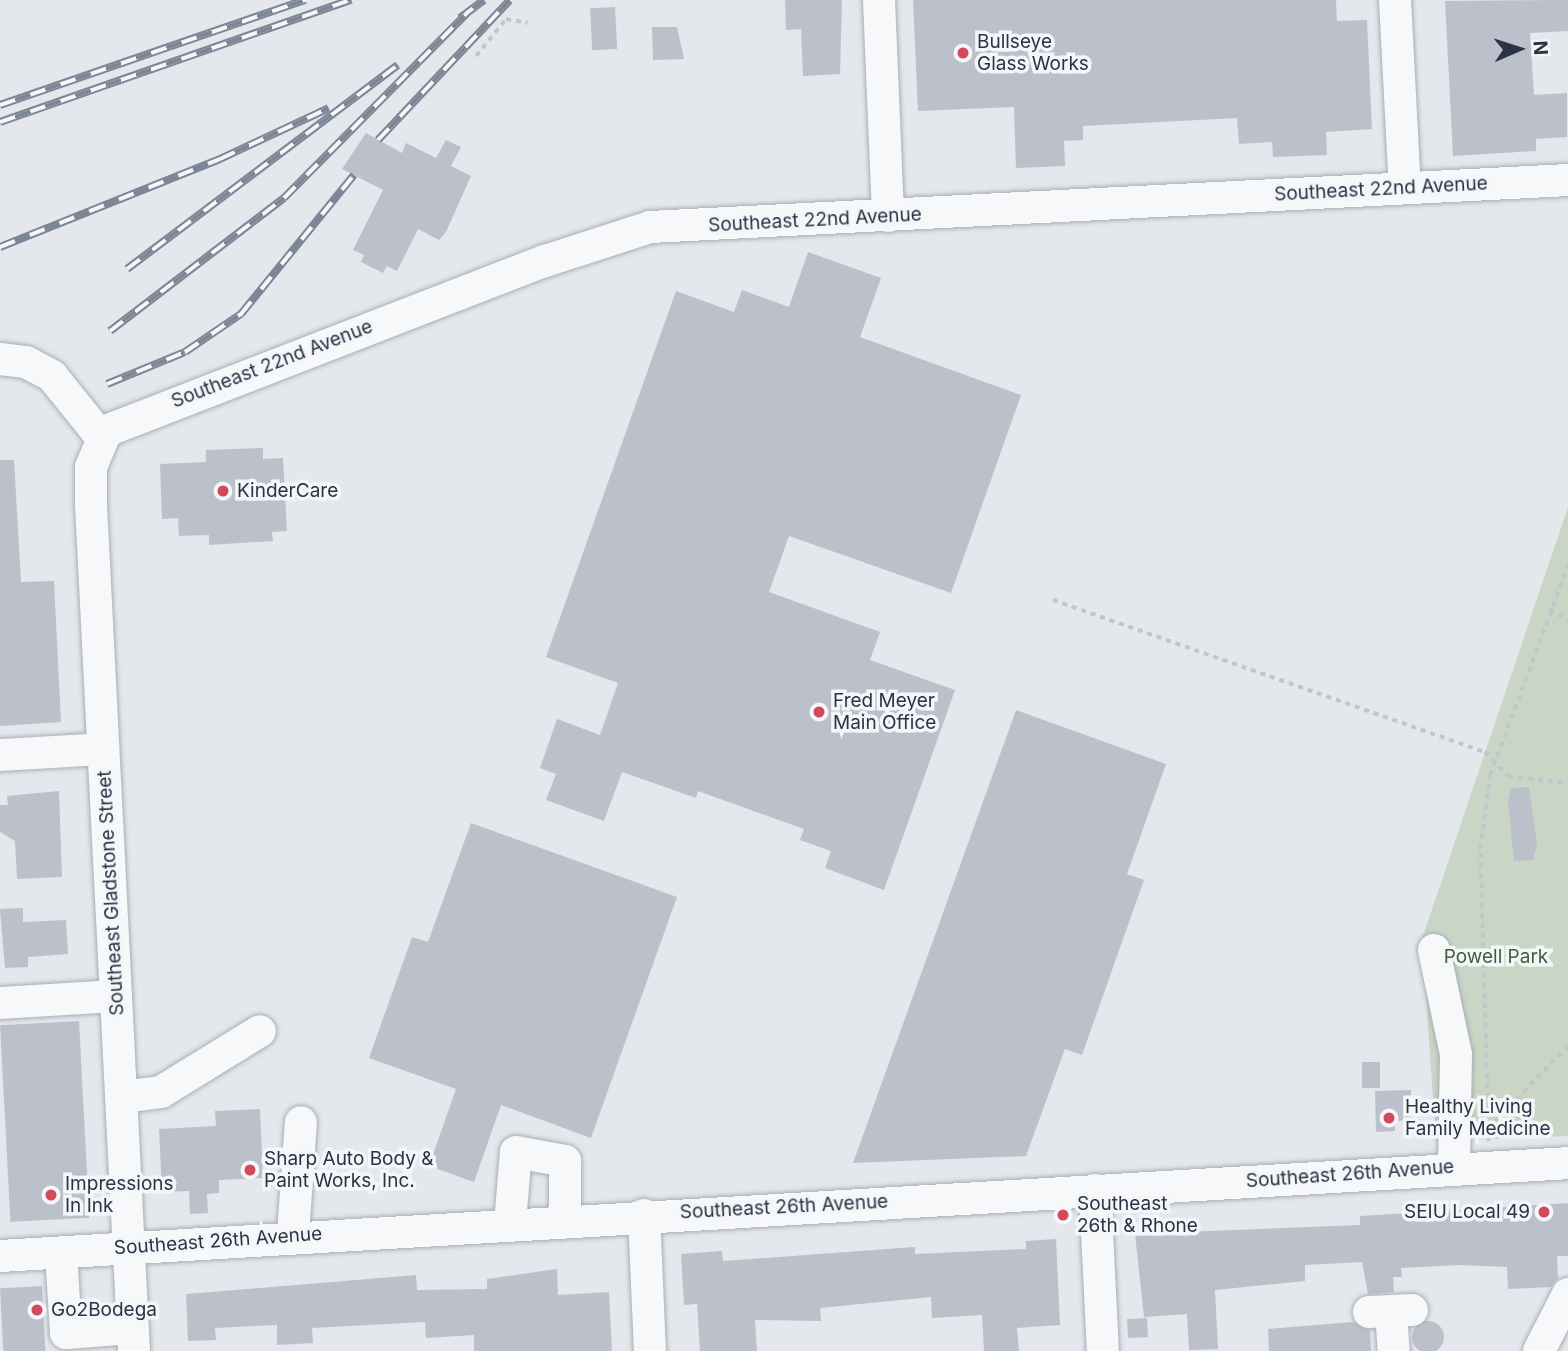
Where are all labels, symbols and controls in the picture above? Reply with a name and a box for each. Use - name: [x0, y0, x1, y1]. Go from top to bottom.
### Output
- north arrow: [1484, 14, 1554, 84]
- place label: Bullseye Glass Works: [977, 31, 1089, 75]
- text: N: [1529, 40, 1552, 56]
- marker: Bullseye Glass Works: [955, 45, 971, 61]
- street label: Southeast 22nd Avenue: [1274, 172, 1488, 206]
- street label: Southeast 22nd Avenue: [708, 203, 922, 237]
- street label: Southeast 22nd Avenue: [168, 315, 376, 413]
- place label: KinderCare: [237, 480, 338, 502]
- marker: KinderCare: [215, 483, 231, 499]
- place label: Fred Meyer Main Office: [833, 690, 936, 734]
- marker: Fred Meyer Main Office: [811, 704, 827, 720]
- street label: Southeast Gladstone Street: [93, 770, 129, 1016]
- park label: Powell Park: [1444, 946, 1548, 968]
- place label: Healthy Living Family Medicine: [1405, 1096, 1551, 1140]
- marker: Healthy Living Family Medicine: [1379, 1108, 1399, 1128]
- place label: Sharp Auto Body & Paint Works, Inc.: [264, 1148, 433, 1192]
- street label: Southeast 26th Avenue: [1245, 1155, 1455, 1193]
- marker: Sharp Auto Body & Paint Works, Inc.: [242, 1162, 258, 1178]
- place label: Impressions In Ink: [65, 1173, 174, 1217]
- marker: Impressions In Ink: [43, 1187, 59, 1203]
- street label: Southeast 26th Avenue: [679, 1190, 889, 1224]
- place label: Southeast 26th & Rhone: [1077, 1193, 1198, 1237]
- place label: SEIU Local 49: [1404, 1201, 1530, 1223]
- marker: SEIU Local 49: [1536, 1204, 1552, 1220]
- marker: Southeast 26th & Rhone: [1055, 1207, 1071, 1223]
- street label: Southeast 26th Avenue: [113, 1222, 323, 1260]
- place label: Go2Bodega: [51, 1299, 157, 1321]
- marker: Go2Bodega: [29, 1302, 45, 1318]

